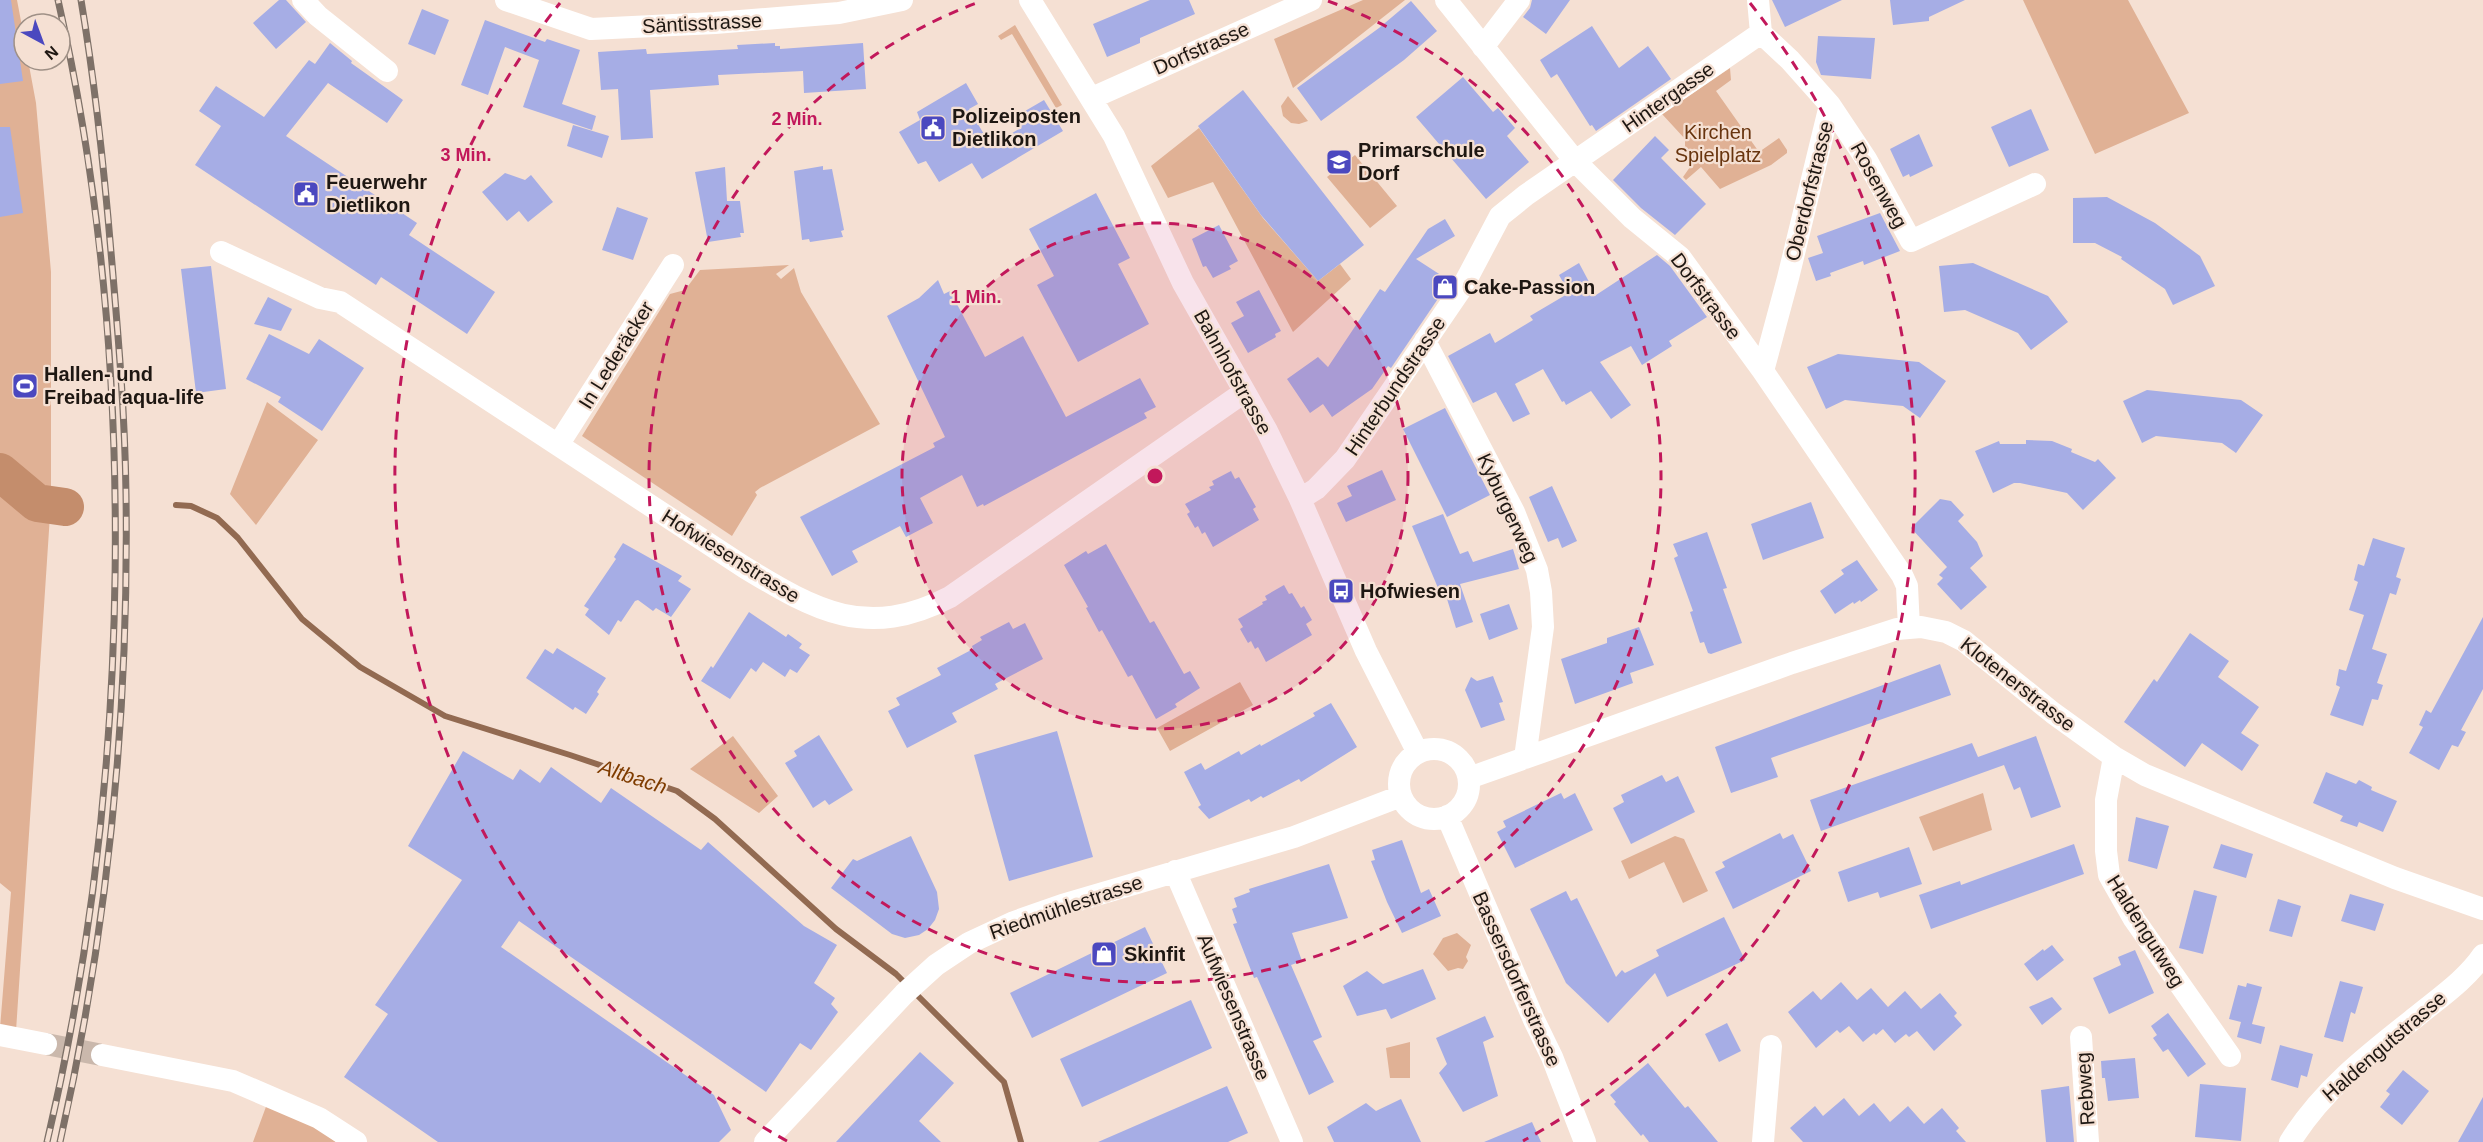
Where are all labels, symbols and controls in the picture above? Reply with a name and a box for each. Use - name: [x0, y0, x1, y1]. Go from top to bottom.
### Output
- street label: Säntisstrasse: [641, 9, 763, 37]
- north arrow: [12, 12, 72, 72]
- street label: Dorfstrasse: [1150, 17, 1252, 79]
- text: N: [42, 43, 61, 63]
- street label: Hintergasse: [1618, 57, 1718, 137]
- place label: Polizeiposten Dietlikon: [952, 105, 1081, 150]
- text: 2 Min.: [771, 109, 823, 129]
- public building icon: Polizeiposten Dietlikon: [918, 113, 948, 143]
- street label: Oberdorfstrasse: [1781, 119, 1837, 263]
- park label: Kirchen Spielplatz: [1675, 121, 1761, 166]
- street label: Rosenweg: [1846, 138, 1912, 232]
- place label: Primarschule Dorf: [1358, 139, 1485, 184]
- text: 3 Min.: [440, 145, 492, 165]
- school or university icon: Primarschule Dorf: [1324, 147, 1354, 177]
- place label: Feuerwehr Dietlikon: [326, 171, 427, 216]
- public building icon: Feuerwehr Dietlikon: [291, 179, 321, 209]
- street label: Dorfstrasse: [1666, 249, 1746, 343]
- shop icon: Cake-Passion: [1430, 272, 1460, 302]
- place label: Cake-Passion: [1464, 276, 1595, 298]
- text: 1 Min.: [950, 287, 1002, 307]
- street label: In Lederäcker: [574, 297, 658, 413]
- street label: Bahnhofstrasse: [1190, 306, 1276, 438]
- street label: Hinterbundstrasse: [1340, 313, 1450, 459]
- place label: Hallen- und Freibad aqua-life: [44, 363, 204, 408]
- sports icon: Hallen- und Freibad aqua-life: [10, 371, 40, 401]
- street label: Kyburgerweg: [1473, 450, 1543, 566]
- centre of rings: [1145, 466, 1165, 486]
- street label: Hofwiesenstrasse: [658, 505, 804, 607]
- bus stop icon: Hofwiesen: [1326, 576, 1356, 606]
- place label: Hofwiesen: [1360, 580, 1460, 602]
- street label: Klotenerstrasse: [1956, 633, 2080, 735]
- water label: Altbach: [594, 754, 670, 798]
- street label: Riedmühlestrasse: [987, 871, 1145, 943]
- street label: Haldengutweg: [2103, 871, 2189, 991]
- street label: Bassersdorferstrasse: [1469, 888, 1565, 1070]
- street label: Aufwiesenstrasse: [1193, 931, 1275, 1083]
- shop icon: Skinfit: [1089, 939, 1119, 969]
- place label: Skinfit: [1124, 943, 1185, 965]
- street label: Haldengutstrasse: [2318, 987, 2450, 1105]
- street label: Rebweg: [2071, 1052, 2099, 1126]

